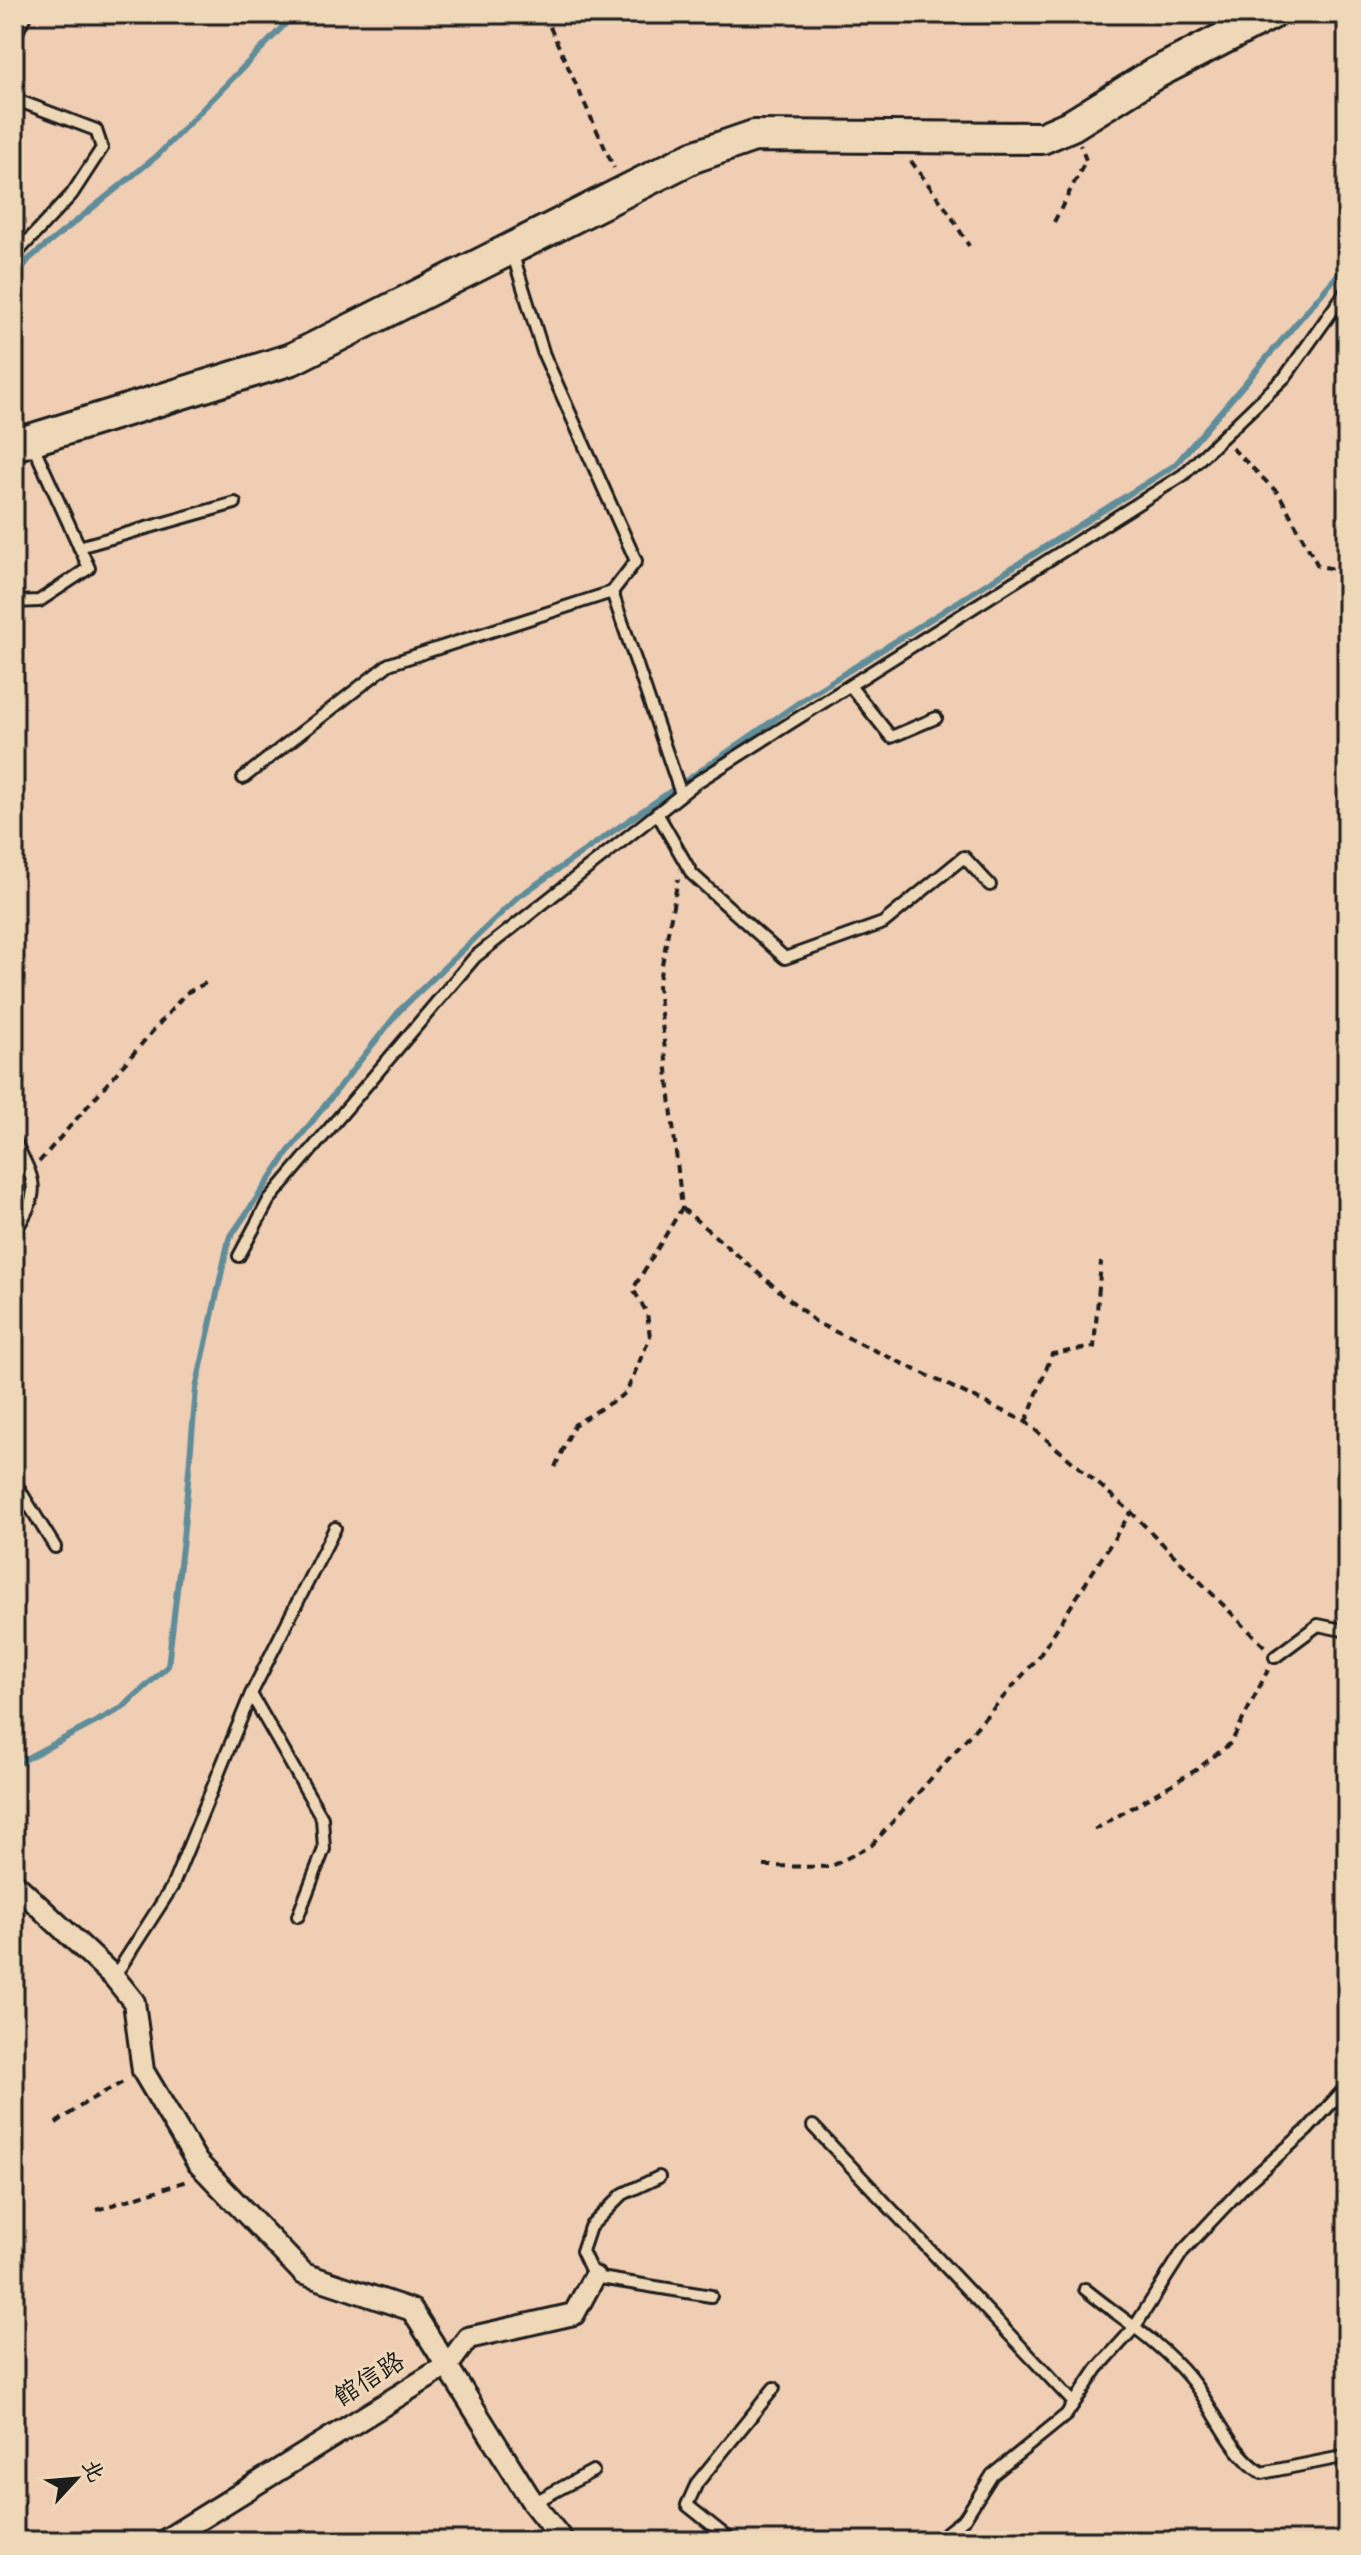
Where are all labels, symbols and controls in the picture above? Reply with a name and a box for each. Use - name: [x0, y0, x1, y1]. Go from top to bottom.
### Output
- street label: 館信路: [329, 2346, 412, 2416]
- north arrow: [36, 2439, 116, 2519]
- text: 北: [74, 2456, 107, 2488]

